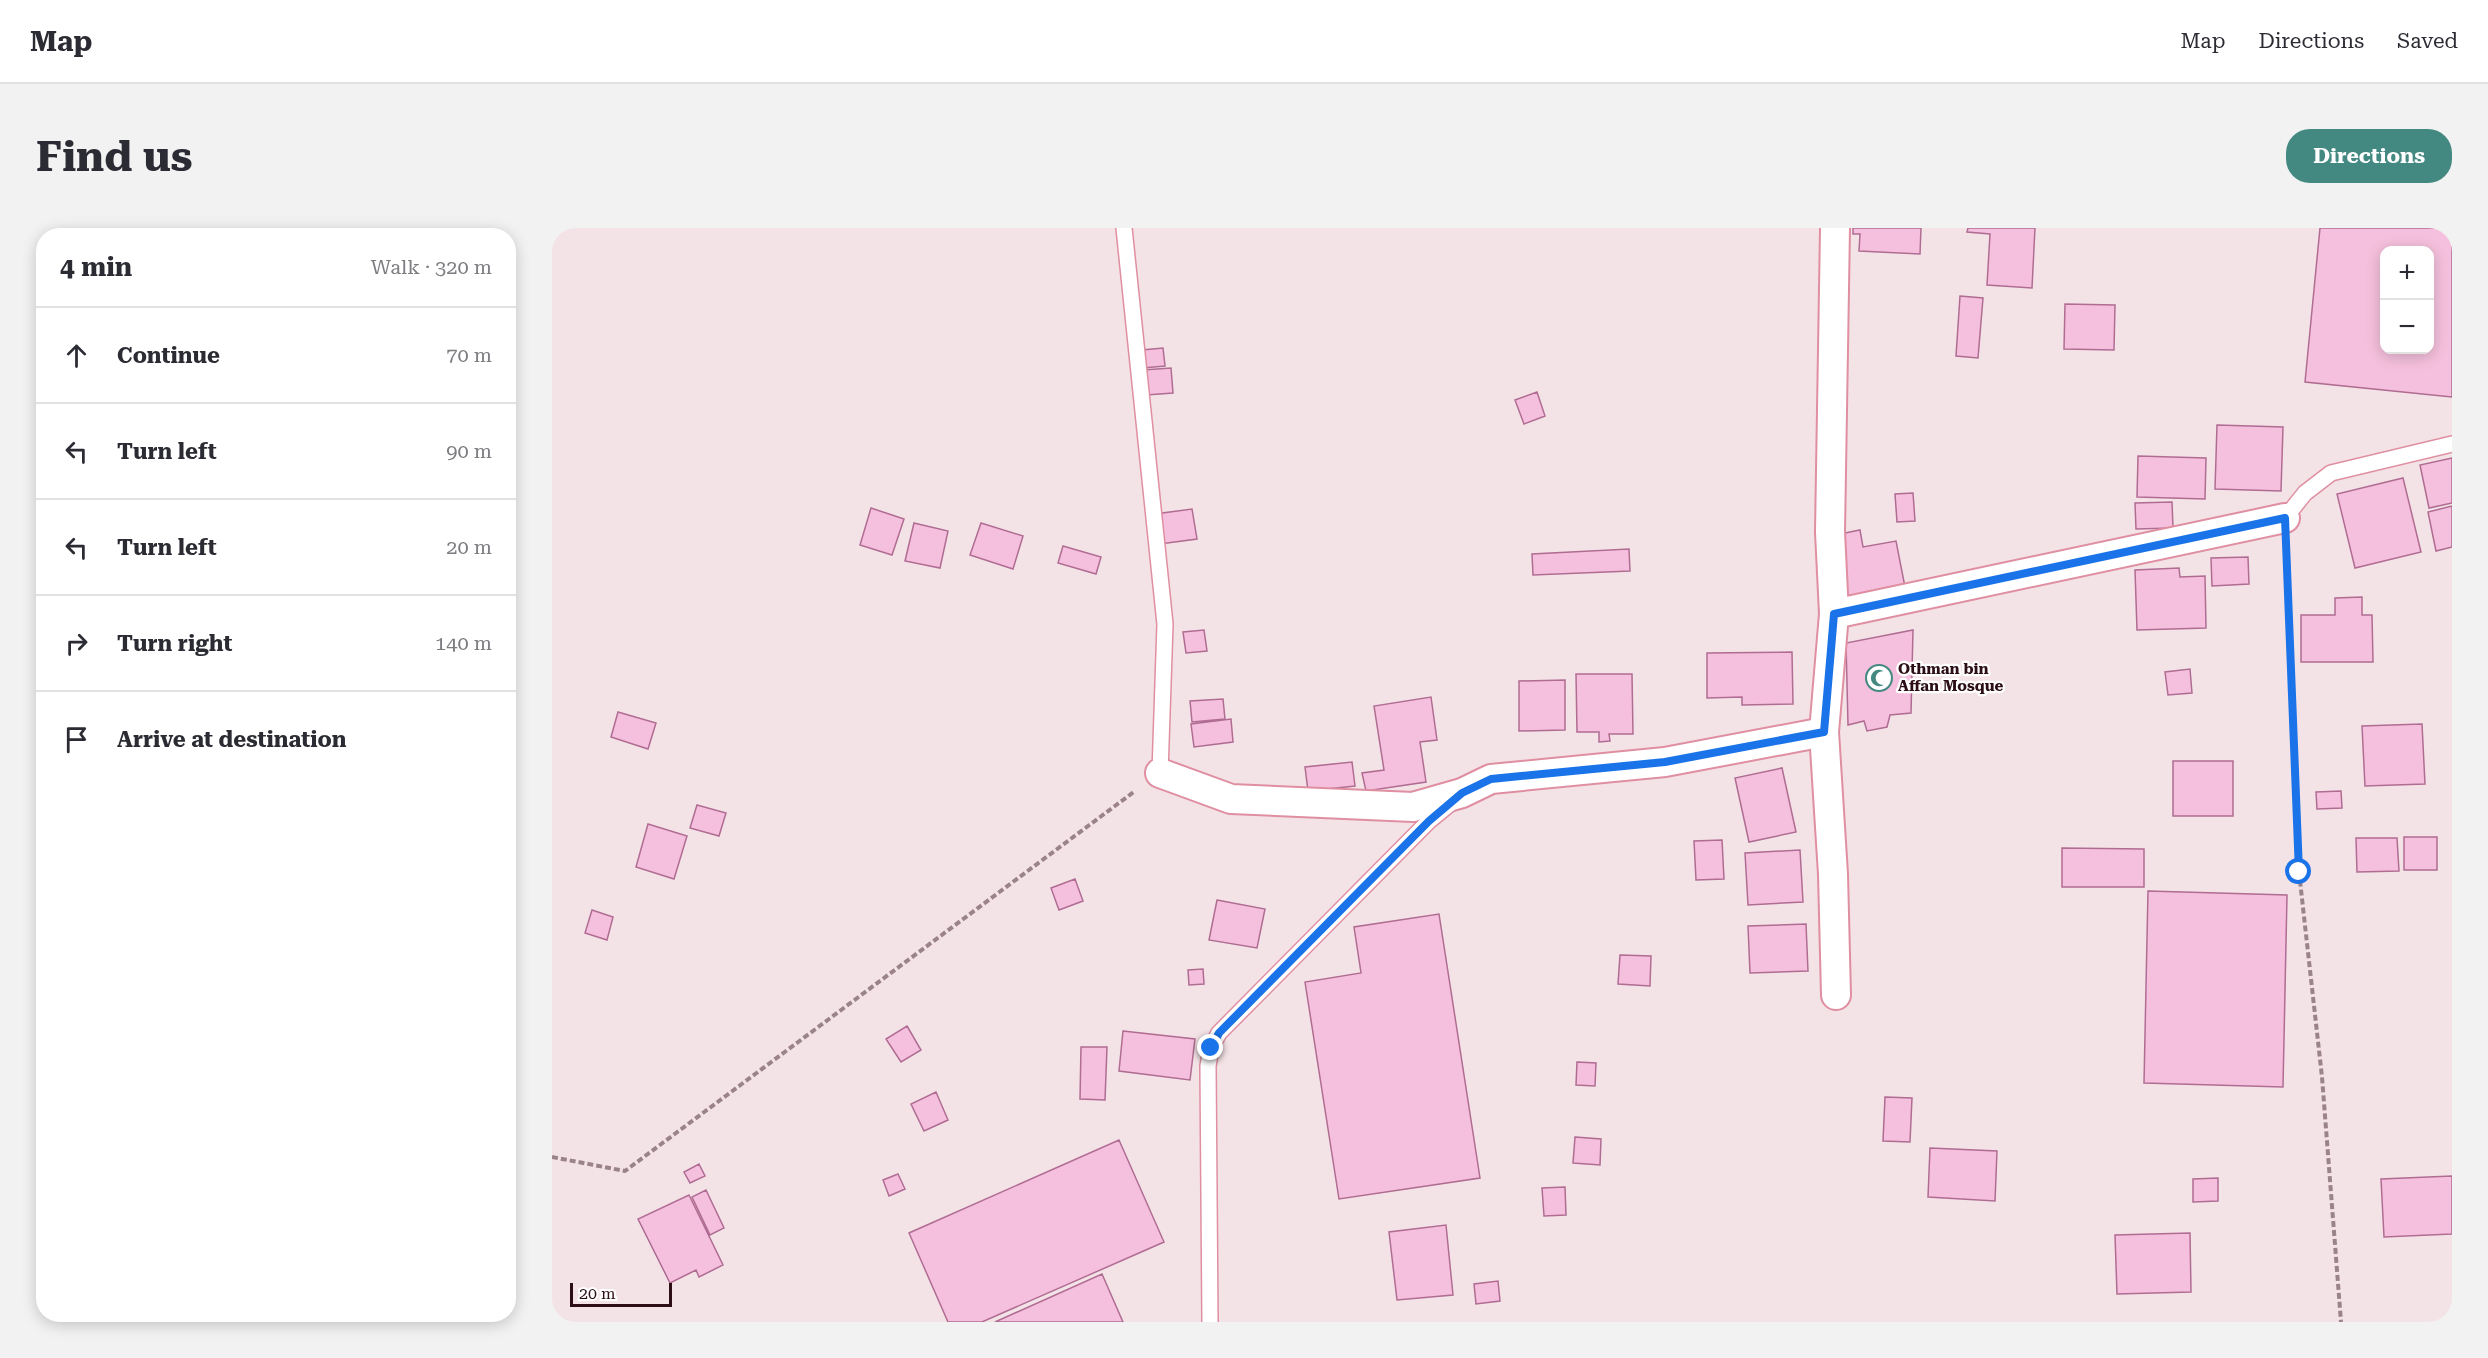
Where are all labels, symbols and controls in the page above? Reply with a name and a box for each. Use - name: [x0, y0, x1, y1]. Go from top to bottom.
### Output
- text: Map: [30, 25, 92, 58]
- text: Map: [2181, 29, 2225, 53]
- text: Directions: [2258, 29, 2364, 53]
- text: Saved: [2397, 29, 2458, 53]
- button: Directions: [2286, 129, 2452, 183]
- text: Find us: [36, 132, 193, 181]
- map controls: [2380, 246, 2434, 354]
- button: +: [2380, 246, 2434, 300]
- text: 4 min: [60, 252, 132, 282]
- text: Walk · 320 m: [371, 255, 492, 279]
- button: −: [2380, 300, 2434, 354]
- icon: ahead: [60, 339, 93, 372]
- text: Continue: [117, 343, 220, 368]
- text: 70 m: [446, 343, 492, 367]
- icon: left: [60, 435, 93, 468]
- text: Turn left: [117, 439, 217, 464]
- text: 90 m: [446, 439, 492, 463]
- icon: left: [60, 531, 93, 564]
- text: Turn left: [117, 535, 217, 560]
- text: 20 m: [446, 535, 492, 559]
- icon: right: [60, 627, 93, 660]
- text: Turn right: [117, 631, 232, 656]
- text: 140 m: [435, 631, 492, 655]
- place label: Othman bin Affan Mosque: [1898, 660, 2003, 695]
- mosque icon: Othman bin Affan Mosque: [1864, 663, 1894, 693]
- icon: arrive: [60, 723, 93, 756]
- text: Arrive at destination: [117, 727, 346, 752]
- route start: [2285, 858, 2311, 884]
- route end: [1197, 1034, 1223, 1060]
- scale bar: [570, 1280, 672, 1308]
- text: 20 m: [579, 1284, 616, 1303]

